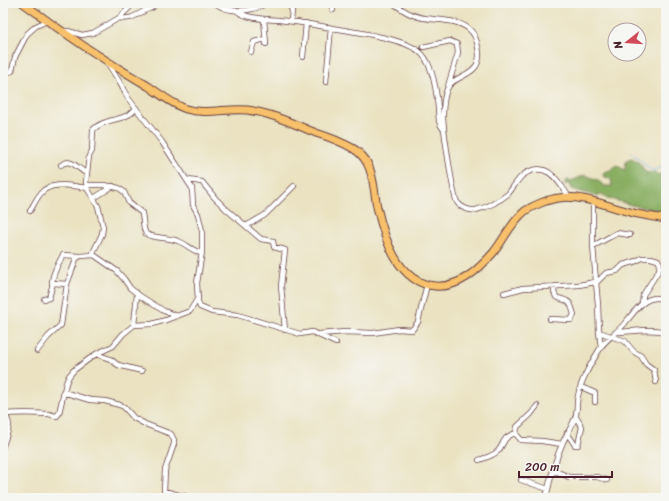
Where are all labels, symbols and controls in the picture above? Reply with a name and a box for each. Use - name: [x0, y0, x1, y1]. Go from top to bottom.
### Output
- north arrow: [607, 22, 647, 62]
- text: N: [608, 38, 628, 52]
- scale bar: [519, 453, 612, 479]
- text: 200 m: [525, 456, 559, 478]

